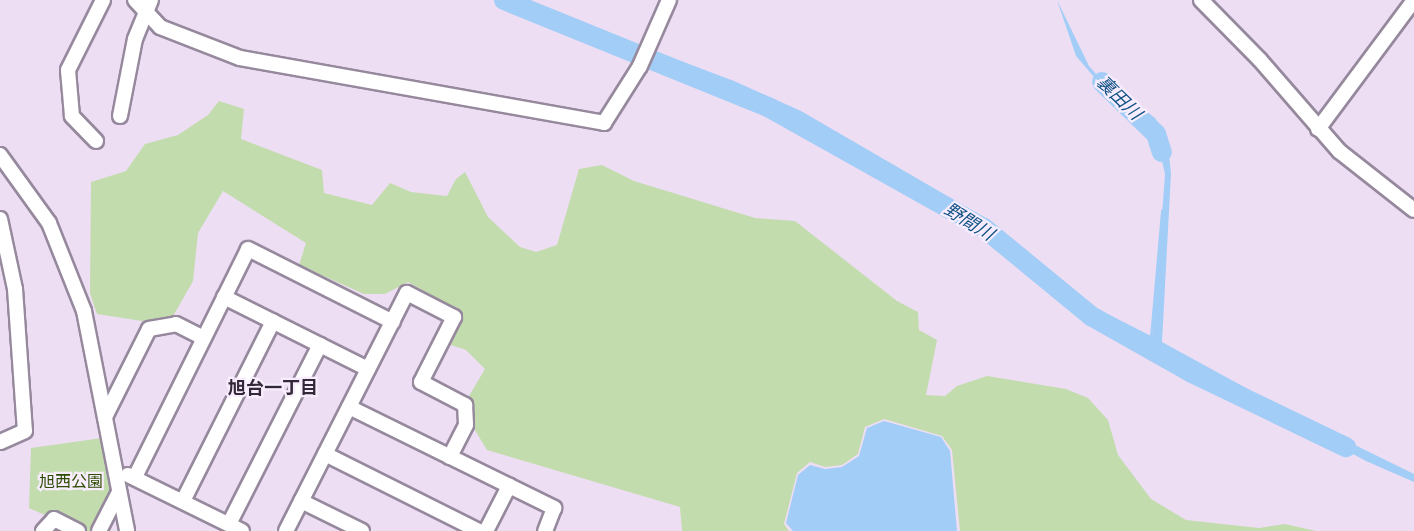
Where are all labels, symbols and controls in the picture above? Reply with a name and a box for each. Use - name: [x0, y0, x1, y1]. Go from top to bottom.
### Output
- water label: 裏田川: [1092, 71, 1146, 125]
- water label: 野間川: [940, 199, 998, 245]
- district label: 旭台一丁目: [228, 377, 318, 399]
- park label: 旭西公園: [39, 472, 103, 492]

